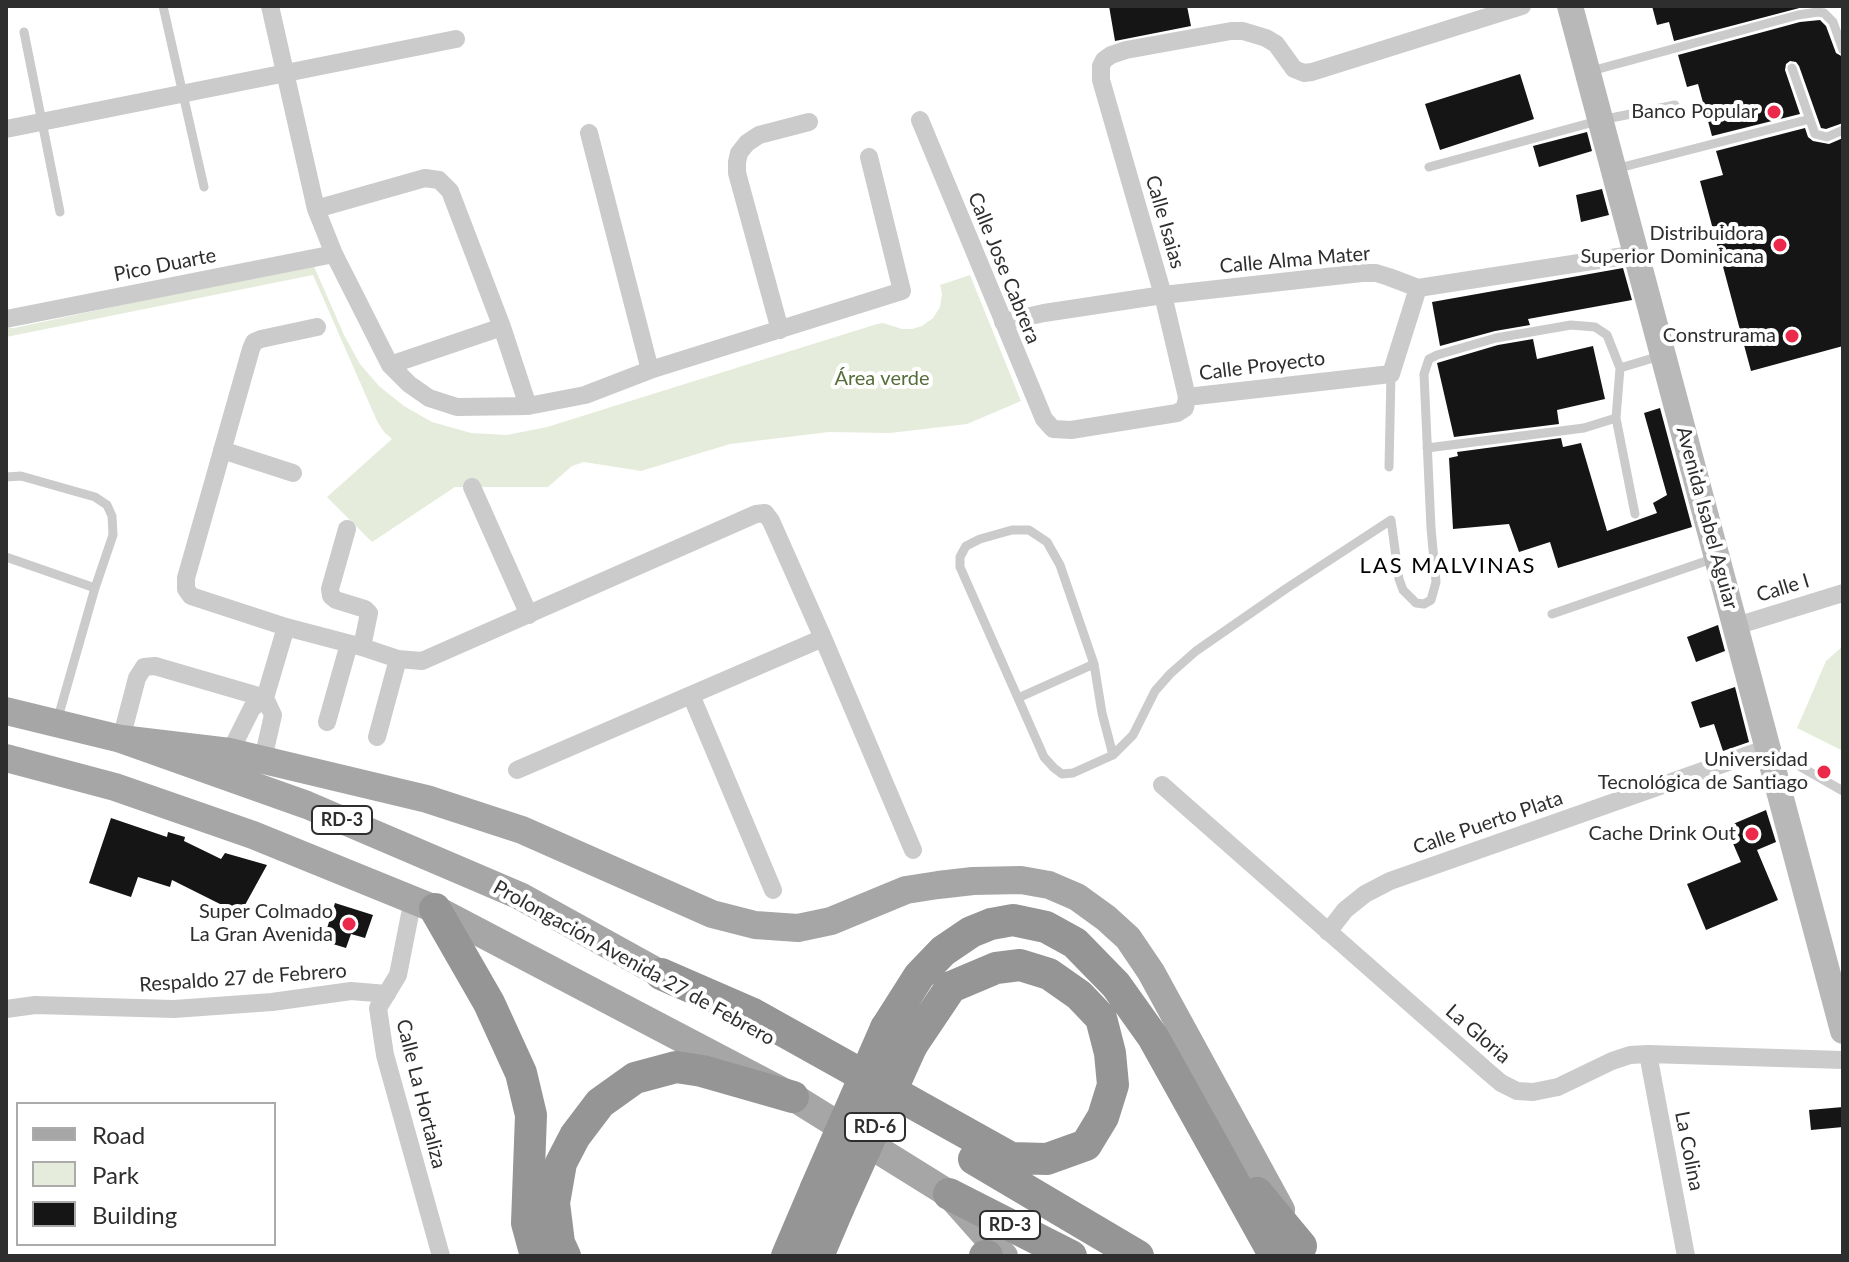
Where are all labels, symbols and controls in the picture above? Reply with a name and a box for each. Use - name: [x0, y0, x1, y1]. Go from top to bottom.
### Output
- place label: Banco Popular: [1631, 100, 1758, 124]
- marker: Banco Popular: [1765, 103, 1783, 121]
- street label: Calle Isaias: [1140, 173, 1190, 271]
- street label: Calle Jose Cabrera: [963, 189, 1045, 347]
- place label: Distribuidora Superior Dominicana: [1580, 222, 1764, 269]
- marker: Distribuidora Superior Dominicana: [1771, 236, 1789, 254]
- street label: Calle Alma Mater: [1219, 241, 1371, 279]
- street label: Pico Duarte: [112, 243, 218, 287]
- place label: Construrama: [1663, 324, 1776, 348]
- marker: Construrama: [1783, 327, 1801, 345]
- street label: Calle Proyecto: [1198, 346, 1326, 386]
- park label: Área verde: [834, 367, 930, 391]
- street label: Avenida Isabel Aguiar: [1671, 424, 1743, 612]
- district label: LAS MALVINAS: [1359, 553, 1537, 579]
- street label: Calle I: [1754, 569, 1812, 607]
- place label: Universidad Tecnológica de Santiago: [1598, 748, 1808, 795]
- marker: Universidad Tecnológica de Santiago: [1815, 763, 1833, 781]
- street label: Calle Puerto Plata: [1410, 786, 1566, 860]
- road number: RD-3: [312, 806, 372, 834]
- place label: Cache Drink Out: [1589, 822, 1736, 846]
- marker: Cache Drink Out: [1743, 825, 1761, 843]
- street label: Prolongación Avenida 27 de Febrero: [489, 875, 779, 1051]
- place label: Super Colmado La Gran Avenida: [189, 900, 333, 947]
- marker: Super Colmado La Gran Avenida: [340, 915, 358, 933]
- street label: Respaldo 27 de Febrero: [139, 959, 347, 997]
- street label: La Gloria: [1441, 999, 1515, 1069]
- street label: Calle La Hortaliza: [391, 1017, 451, 1171]
- legend: [16, 1102, 276, 1246]
- street label: La Colina: [1670, 1109, 1708, 1193]
- road number: RD-6: [845, 1113, 905, 1141]
- text: Road: [92, 1120, 145, 1149]
- text: Park: [92, 1160, 139, 1189]
- text: Building: [92, 1200, 177, 1229]
- road number: RD-3: [980, 1211, 1040, 1239]

